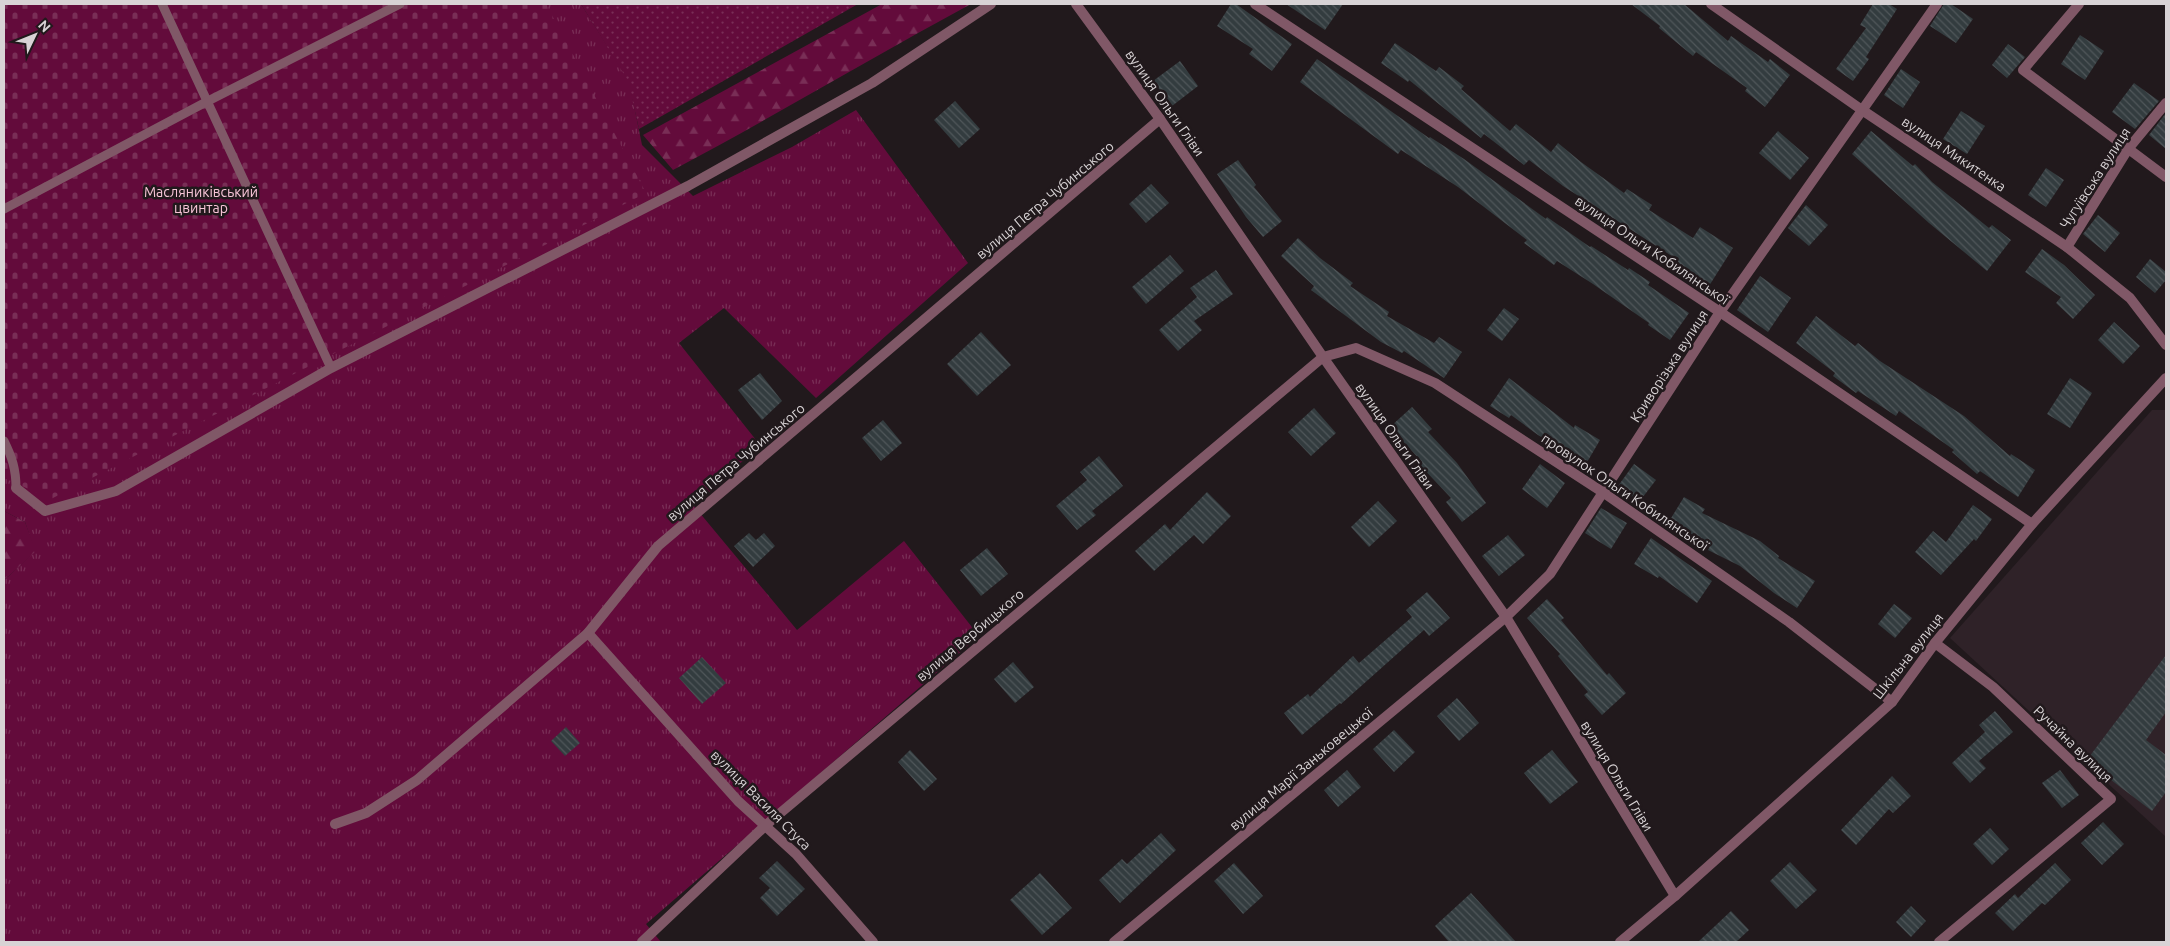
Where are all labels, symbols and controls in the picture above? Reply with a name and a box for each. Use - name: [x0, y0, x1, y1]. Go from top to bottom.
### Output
- north arrow: [10, 10, 60, 60]
- text: N: [35, 17, 54, 35]
- street label: вулиця Ольги Гліви: [1122, 47, 1208, 159]
- street label: вулиця Микитенка: [1899, 113, 2009, 195]
- street label: Чугуївська вулиця: [2056, 125, 2134, 231]
- street label: вулиця Петра Чубинського: [973, 138, 1117, 262]
- park label: Масляниківський цвинтар: [144, 184, 258, 216]
- street label: вулиця Ольги Кобилянської: [1572, 192, 1732, 308]
- street label: Криворізька вулиця: [1627, 307, 1711, 425]
- street label: вулиця Ольги Гліви: [1352, 380, 1438, 492]
- street label: вулиця Петра Чубинського: [664, 400, 808, 524]
- street label: провулок Ольги Кобилянської: [1538, 430, 1712, 554]
- street label: вулиця Вербицького: [913, 585, 1027, 685]
- street label: Шкільна вулиця: [1869, 610, 1947, 702]
- street label: Ручайна вулиця: [2030, 702, 2116, 786]
- street label: вулиця Марії Заньковецької: [1226, 704, 1376, 834]
- street label: вулиця Ольги Гліви: [1578, 718, 1656, 834]
- street label: вулиця Василя Стуса: [708, 747, 814, 853]

